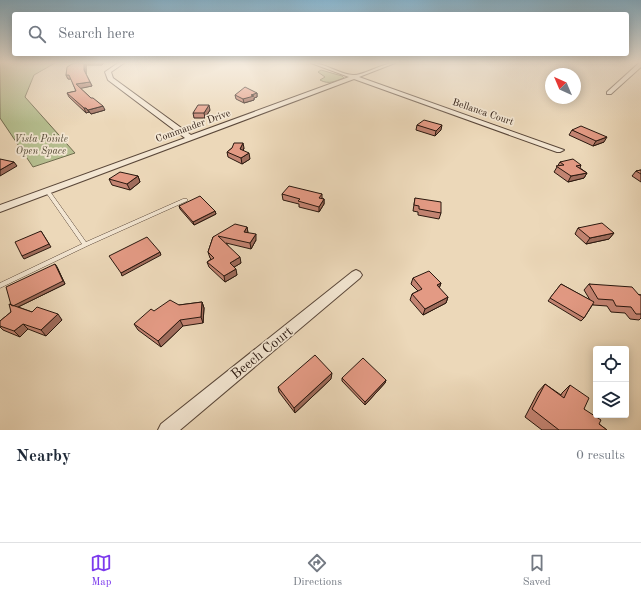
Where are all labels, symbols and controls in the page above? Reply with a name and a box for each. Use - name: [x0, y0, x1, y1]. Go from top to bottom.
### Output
- search box: [12, 12, 629, 56]
- icon: search: [26, 23, 48, 45]
- text: Search here: [58, 27, 135, 42]
- north arrow: [545, 68, 581, 104]
- street label: Bellanca Court: [451, 97, 515, 127]
- street label: Commander Drive: [154, 108, 232, 144]
- park label: Vista Pointe Open Space: [14, 134, 68, 157]
- street label: Beech Court: [229, 324, 295, 382]
- map controls: [593, 346, 629, 418]
- button: locate: [593, 346, 629, 382]
- button: layers: [593, 382, 629, 418]
- text: Nearby: [16, 448, 71, 465]
- text: 0 results: [576, 449, 625, 462]
- tab: Map: [90, 552, 112, 590]
- tab: Directions: [293, 552, 342, 590]
- tab: Saved: [523, 552, 551, 590]

